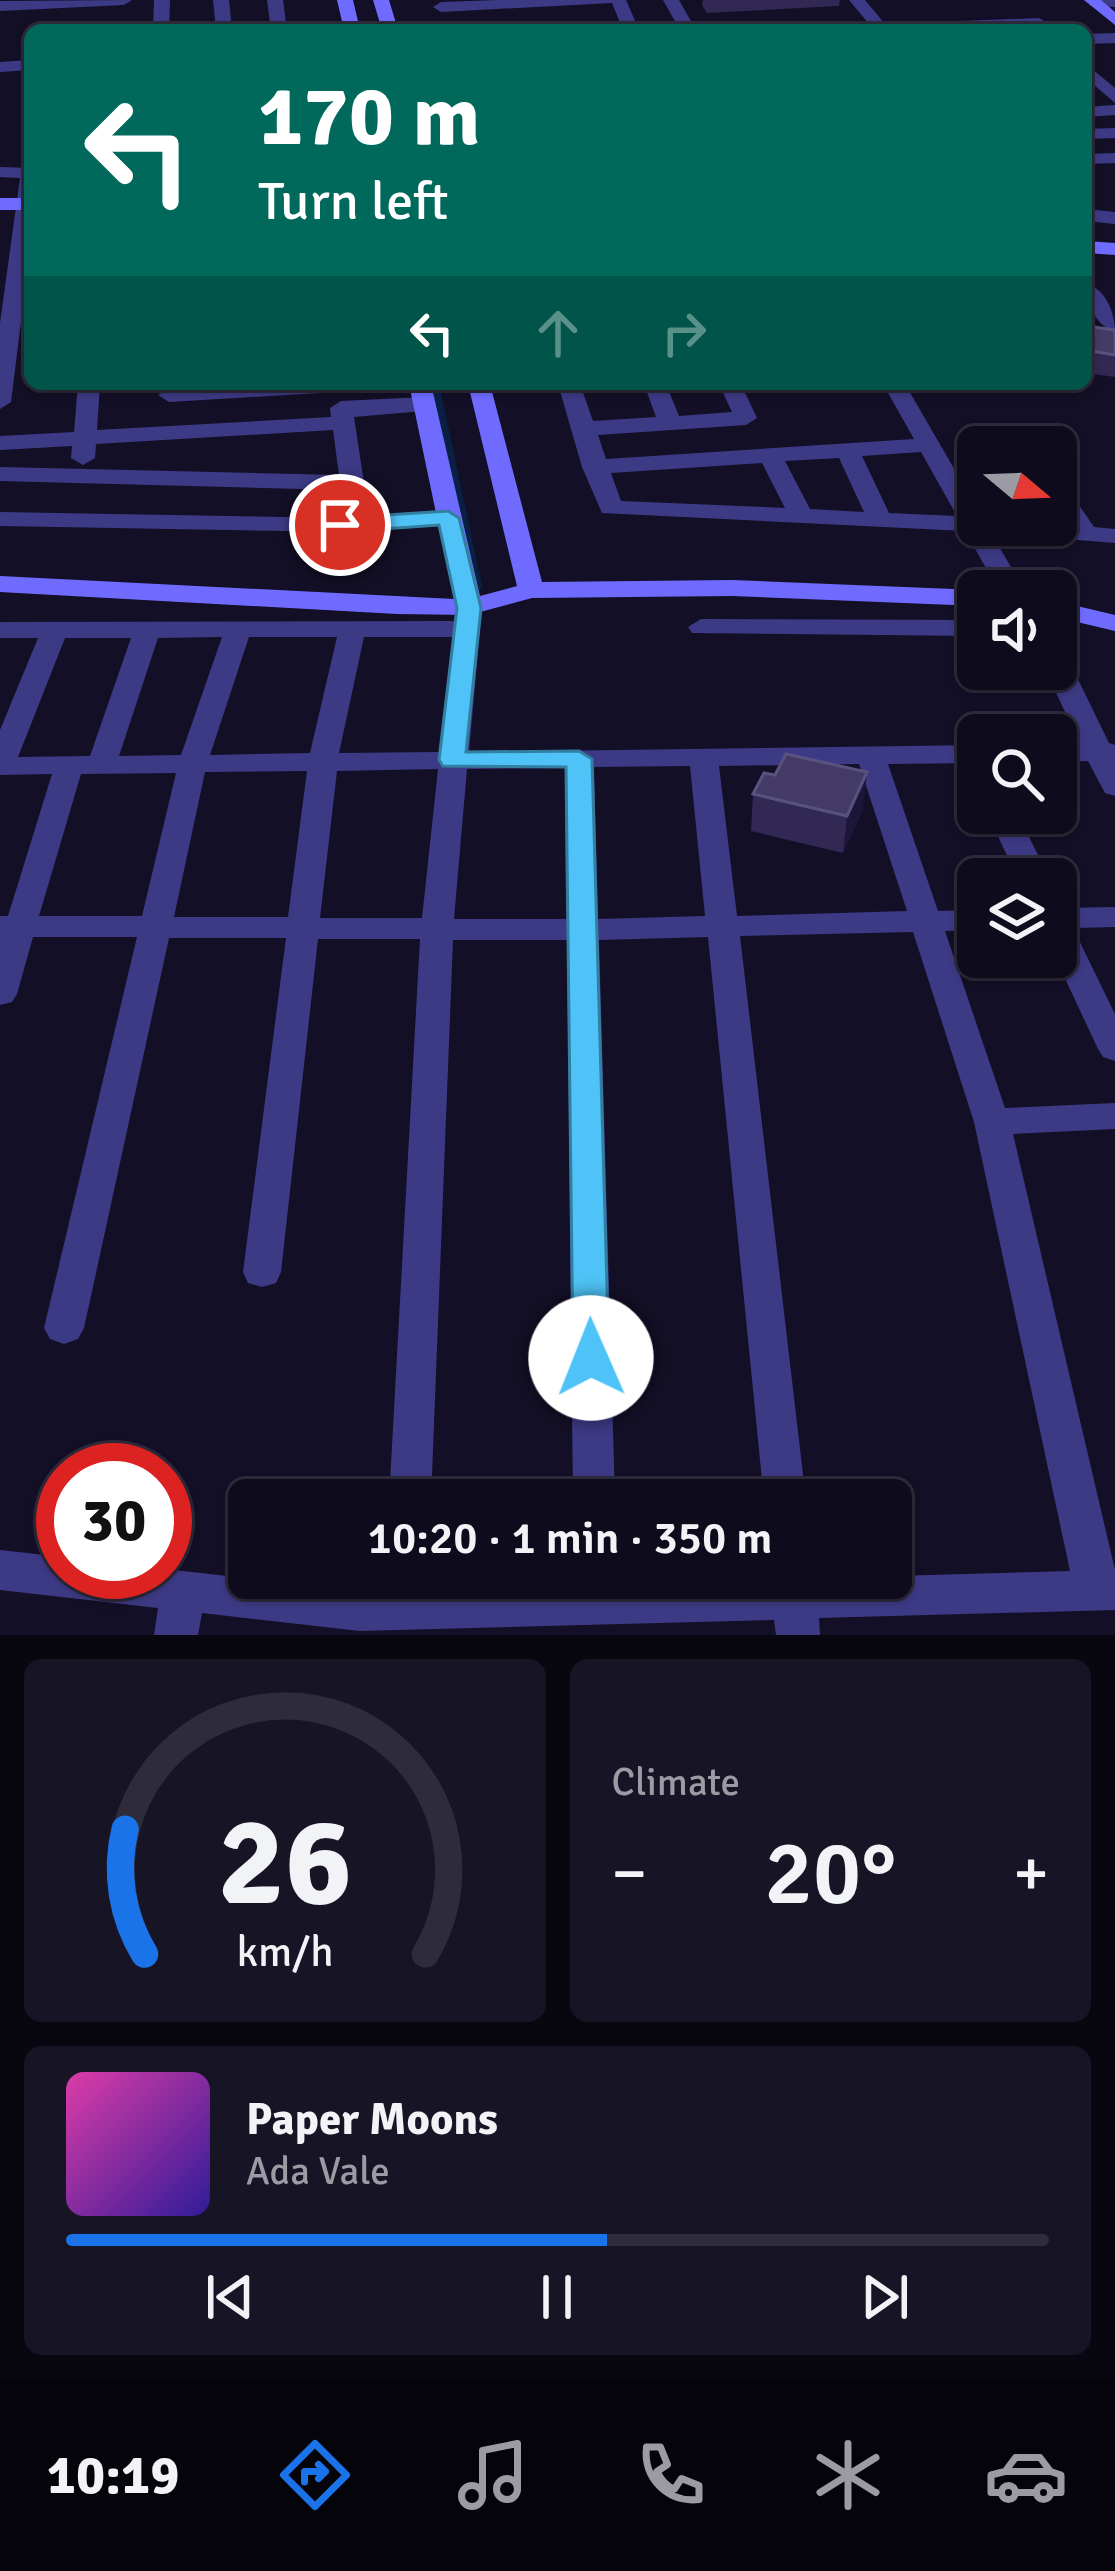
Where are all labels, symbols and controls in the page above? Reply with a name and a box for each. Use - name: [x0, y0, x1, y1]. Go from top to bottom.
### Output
- text: 170 m: [258, 65, 480, 169]
- icon: left: [60, 72, 216, 228]
- text: Turn left: [258, 168, 448, 235]
- icon: left: [399, 300, 465, 366]
- icon: ahead: [525, 300, 591, 366]
- icon: right: [651, 300, 717, 366]
- north arrow: [957, 426, 1077, 546]
- map controls: [957, 426, 1077, 978]
- pin: [289, 474, 391, 576]
- icon: arrive: [307, 492, 373, 558]
- button: sound: [957, 570, 1077, 690]
- button: search: [957, 714, 1077, 834]
- button: layers: [957, 858, 1077, 978]
- position arrow: [528, 1295, 654, 1421]
- speed limit sign: 30: [36, 1443, 192, 1599]
- text: 10:20 · 1 min · 350 m: [368, 1511, 772, 1566]
- text: Climate: [612, 1758, 740, 1806]
- text: 26: [217, 1786, 352, 1939]
- text: 20°: [764, 1818, 896, 1929]
- text: −: [612, 1833, 647, 1914]
- text: +: [1013, 1833, 1049, 1914]
- text: km/h: [236, 1925, 333, 1978]
- text: Paper Moons: [246, 2092, 498, 2147]
- text: Ada Vale: [246, 2147, 390, 2195]
- icon: previous: [197, 2264, 263, 2330]
- icon: pause: [524, 2264, 590, 2330]
- icon: next: [852, 2264, 918, 2330]
- icon: directions: [273, 2433, 357, 2517]
- icon: music: [451, 2433, 535, 2517]
- icon: phone: [629, 2433, 713, 2517]
- icon: climate: [806, 2433, 890, 2517]
- icon: car: [984, 2433, 1068, 2517]
- text: 10:19: [47, 2442, 179, 2509]

